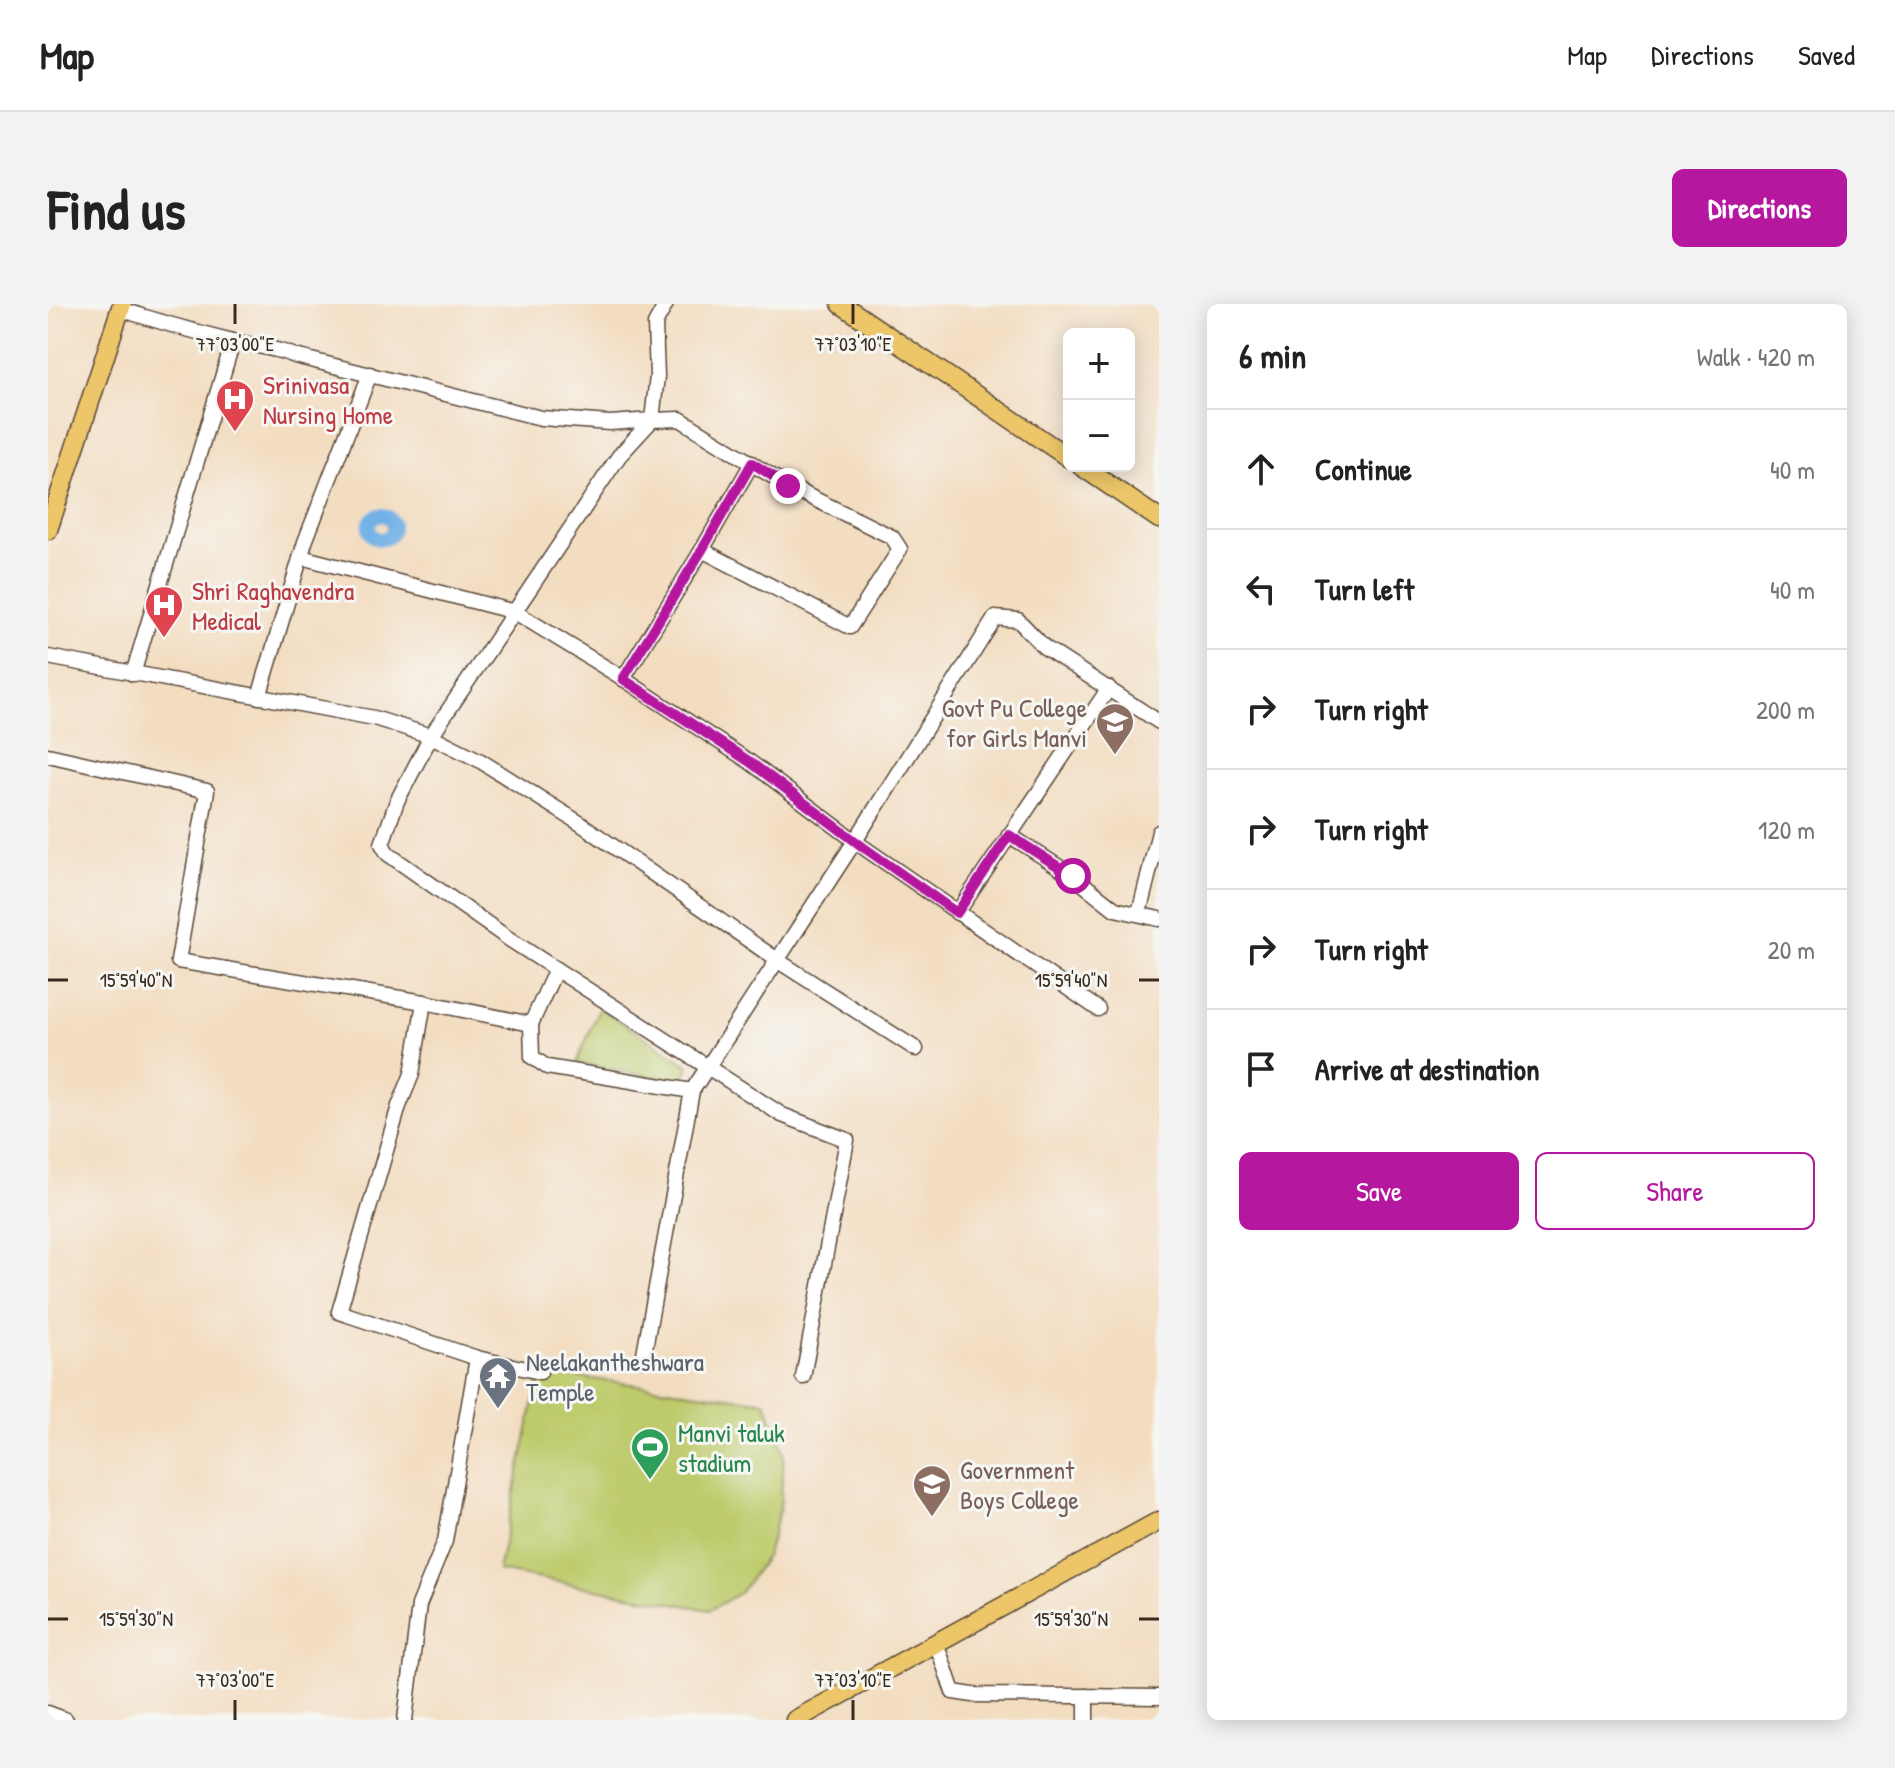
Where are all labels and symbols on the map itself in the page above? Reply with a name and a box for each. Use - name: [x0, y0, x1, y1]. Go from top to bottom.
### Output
- text: 77°03'00"E: [196, 330, 274, 357]
- text: 77°03'10"E: [815, 330, 892, 357]
- place label: Srinivasa Nursing Home: [263, 367, 393, 432]
- hospital icon: Srinivasa Nursing Home: [214, 378, 256, 433]
- route end: [770, 468, 806, 504]
- place label: Shri Raghavendra Medical: [192, 573, 354, 638]
- hospital icon: Shri Raghavendra Medical: [143, 584, 185, 639]
- place label: Govt Pu College for Girls Manvi: [942, 690, 1087, 755]
- school or university icon: Govt Pu College for Girls Manvi: [1094, 701, 1136, 756]
- route start: [1055, 858, 1091, 894]
- text: 15°59'40"N: [100, 966, 172, 993]
- text: 15°59'40"N: [1035, 966, 1107, 993]
- place label: Neelakantheshwara Temple: [526, 1344, 704, 1409]
- temple icon: Neelakantheshwara Temple: [477, 1355, 519, 1410]
- place label: Manvi taluk stadium: [678, 1415, 785, 1480]
- sports icon: Manvi taluk stadium: [629, 1426, 671, 1481]
- place label: Government Boys College: [960, 1452, 1079, 1517]
- school or university icon: Government Boys College: [911, 1463, 953, 1518]
- text: 15°59'30"N: [99, 1605, 173, 1632]
- text: 15°59'30"N: [1034, 1605, 1108, 1632]
- text: 77°03'00"E: [196, 1666, 274, 1693]
- text: 77°03'10"E: [815, 1666, 892, 1693]

